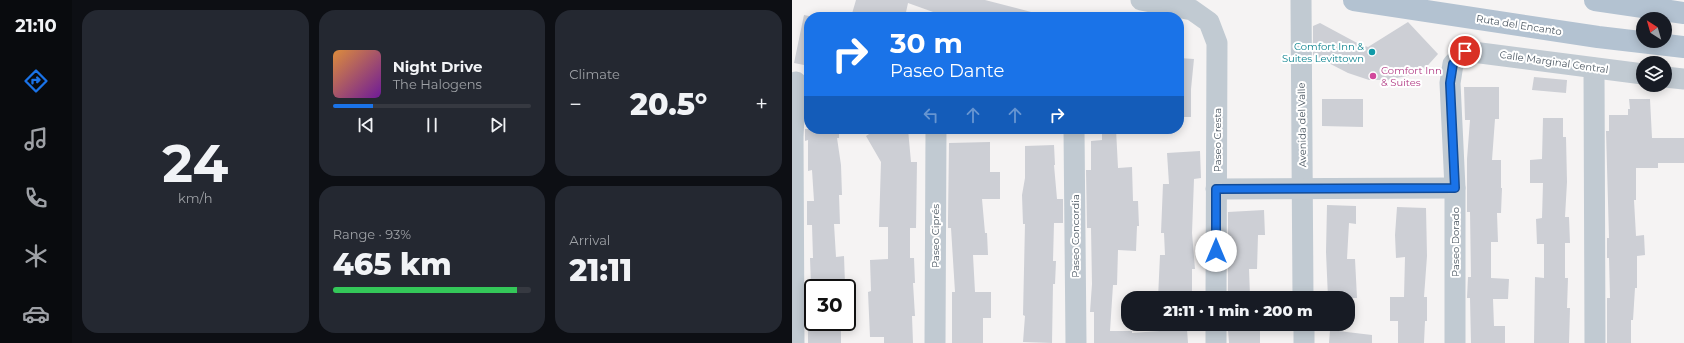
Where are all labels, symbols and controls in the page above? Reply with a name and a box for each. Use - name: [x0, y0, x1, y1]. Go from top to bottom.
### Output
- street label: Ruta del Encanto: [1475, 12, 1563, 38]
- north arrow: [1636, 12, 1672, 48]
- map controls: [1636, 12, 1672, 92]
- text: 21:10: [15, 15, 57, 37]
- text: 30 m: [890, 26, 963, 60]
- icon: right: [824, 28, 876, 80]
- pin: [1448, 34, 1482, 68]
- place label: Comfort Inn & Suites Levittown: [1282, 40, 1364, 65]
- icon: arrive: [1454, 40, 1476, 62]
- marker: Comfort Inn & Suites Levittown: [1367, 47, 1377, 57]
- street label: Calle Marginal Central: [1499, 48, 1609, 76]
- button: layers: [1636, 56, 1672, 92]
- text: Night Drive: [393, 57, 482, 76]
- text: Paseo Dante: [890, 60, 1004, 82]
- place label: Comfort Inn & Suites: [1381, 64, 1442, 89]
- text: Climate: [569, 66, 620, 82]
- icon: directions: [22, 67, 50, 95]
- marker: Comfort Inn & Suites: [1368, 71, 1378, 81]
- text: The Halogens: [393, 76, 482, 92]
- street label: Avenida del Valle: [1295, 82, 1309, 168]
- text: 20.5°: [630, 86, 707, 123]
- text: −: [569, 91, 582, 118]
- text: +: [755, 91, 768, 118]
- icon: left: [920, 104, 942, 126]
- icon: ahead: [962, 104, 984, 126]
- icon: ahead: [1004, 104, 1026, 126]
- icon: right: [1046, 104, 1068, 126]
- street label: Paseo Cresta: [1211, 108, 1224, 172]
- icon: previous: [355, 114, 377, 136]
- icon: pause: [421, 114, 443, 136]
- icon: next: [487, 114, 509, 136]
- icon: music: [22, 125, 50, 153]
- text: 24: [162, 132, 228, 195]
- icon: phone: [22, 184, 50, 212]
- text: km/h: [178, 190, 213, 206]
- street label: Paseo Concordia: [1069, 194, 1082, 278]
- street label: Paseo Ciprés: [929, 204, 942, 268]
- street label: Paseo Dorado: [1449, 207, 1462, 277]
- text: Range · 93%: [333, 226, 411, 242]
- position arrow: [1195, 230, 1237, 272]
- text: Arrival: [569, 232, 610, 248]
- icon: climate: [22, 242, 50, 270]
- text: 465 km: [333, 246, 452, 283]
- text: 21:11: [569, 252, 632, 289]
- speed limit sign: 30: [804, 279, 856, 331]
- icon: car: [22, 300, 50, 328]
- text: 21:11 · 1 min · 200 m: [1163, 301, 1313, 320]

